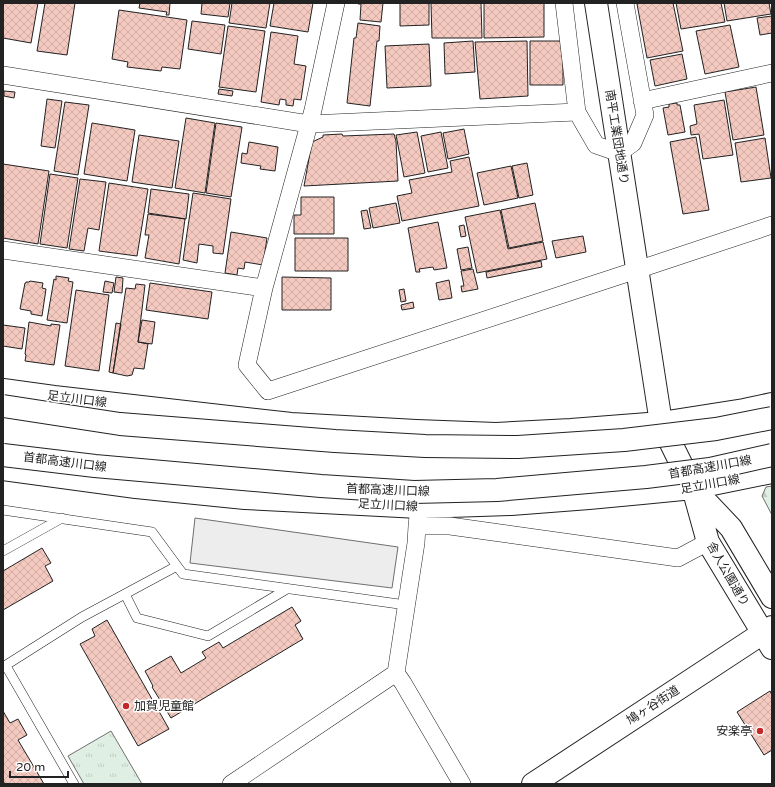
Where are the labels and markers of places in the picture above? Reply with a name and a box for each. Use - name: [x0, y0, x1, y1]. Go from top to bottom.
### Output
- place label: 加賀児童館: [134, 699, 194, 713]
- marker: 加賀児童館: [121, 701, 131, 711]
- place label: 安楽亭: [716, 724, 752, 738]
- marker: 安楽亭: [755, 726, 765, 736]

